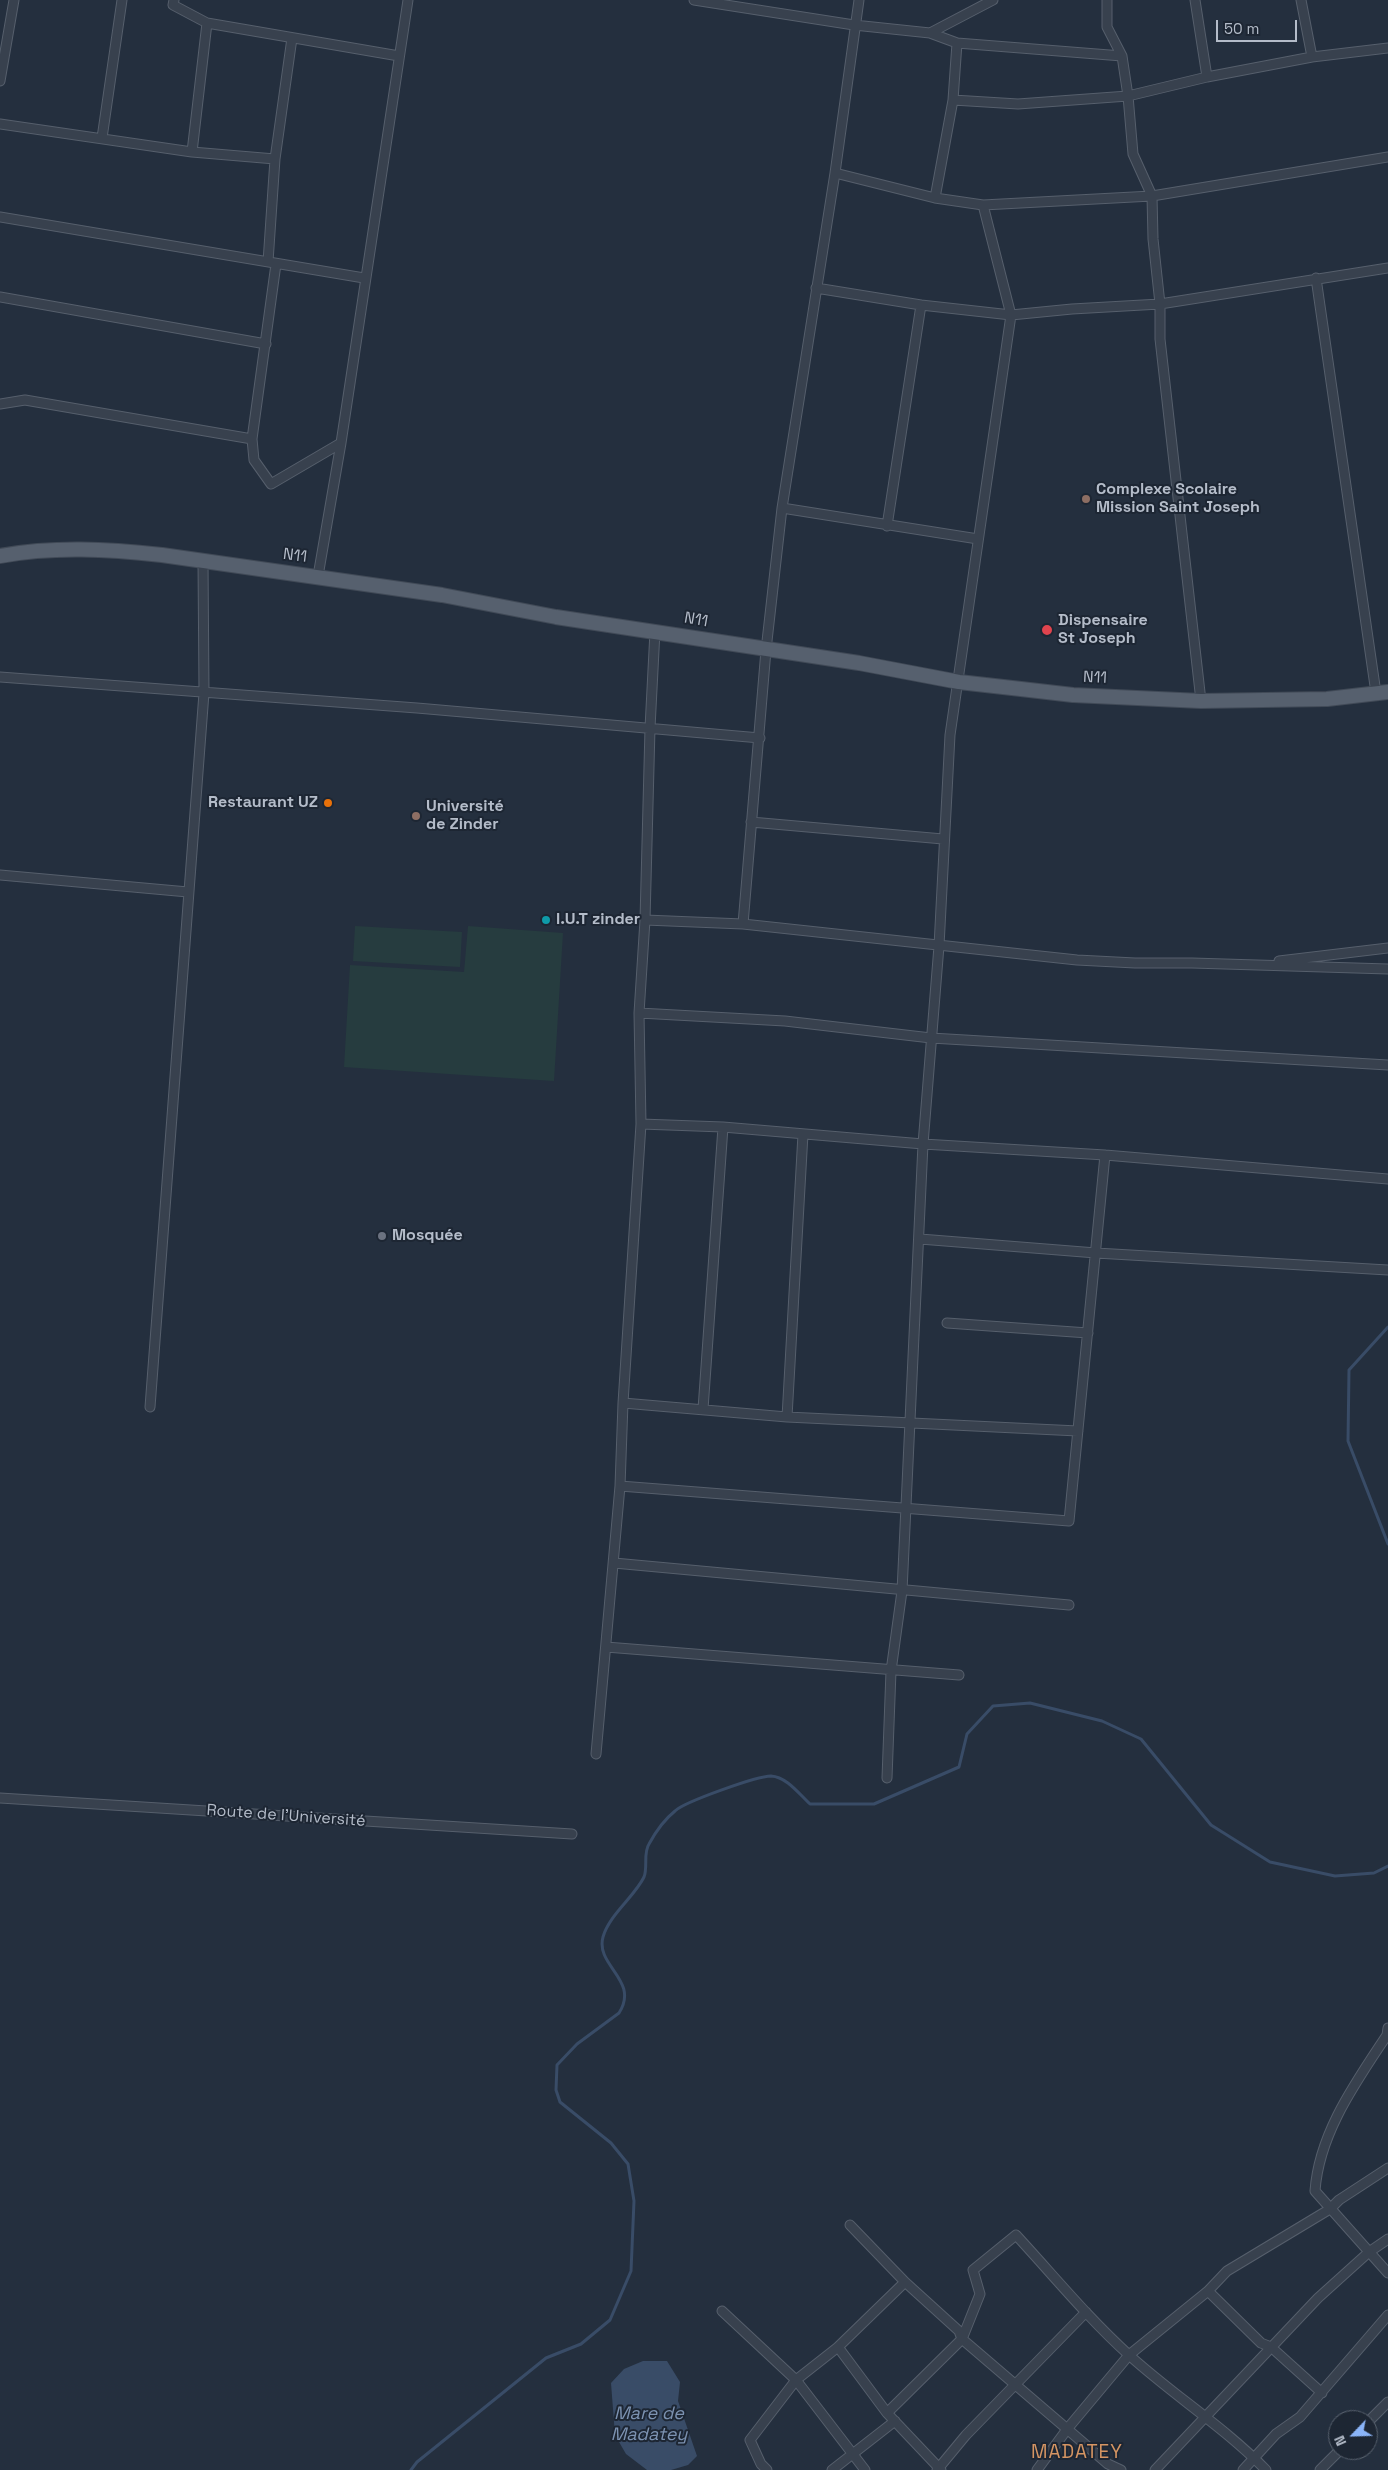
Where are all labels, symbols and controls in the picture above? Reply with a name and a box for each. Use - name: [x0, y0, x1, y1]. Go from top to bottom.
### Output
- scale bar: [1218, 10, 1299, 42]
- text: 50 m: [1224, 19, 1259, 38]
- place label: Complexe Scolaire Mission Saint Joseph: [1096, 480, 1260, 518]
- marker: Complexe Scolaire Mission Saint Joseph: [1080, 493, 1092, 505]
- street label: N11: [282, 545, 308, 567]
- street label: N11: [683, 608, 709, 632]
- place label: Dispensaire St Joseph: [1058, 611, 1148, 649]
- marker: Dispensaire St Joseph: [1040, 623, 1054, 637]
- street label: N11: [1083, 668, 1107, 688]
- place label: Restaurant UZ: [208, 793, 318, 813]
- marker: Restaurant UZ: [322, 797, 334, 809]
- place label: Université de Zinder: [426, 797, 504, 835]
- marker: Université de Zinder: [410, 810, 422, 822]
- place label: I.U.T zinder: [556, 910, 640, 930]
- marker: I.U.T zinder: [540, 914, 552, 926]
- place label: Mosquée: [392, 1226, 463, 1246]
- marker: Mosquée: [376, 1230, 388, 1242]
- street label: Route de l'Université: [206, 1801, 366, 1831]
- water label: Mare de Madatey: [611, 2403, 687, 2446]
- north arrow: [1328, 2410, 1378, 2460]
- text: N: [1330, 2433, 1350, 2449]
- district label: MADATEY: [1030, 2442, 1124, 2464]

